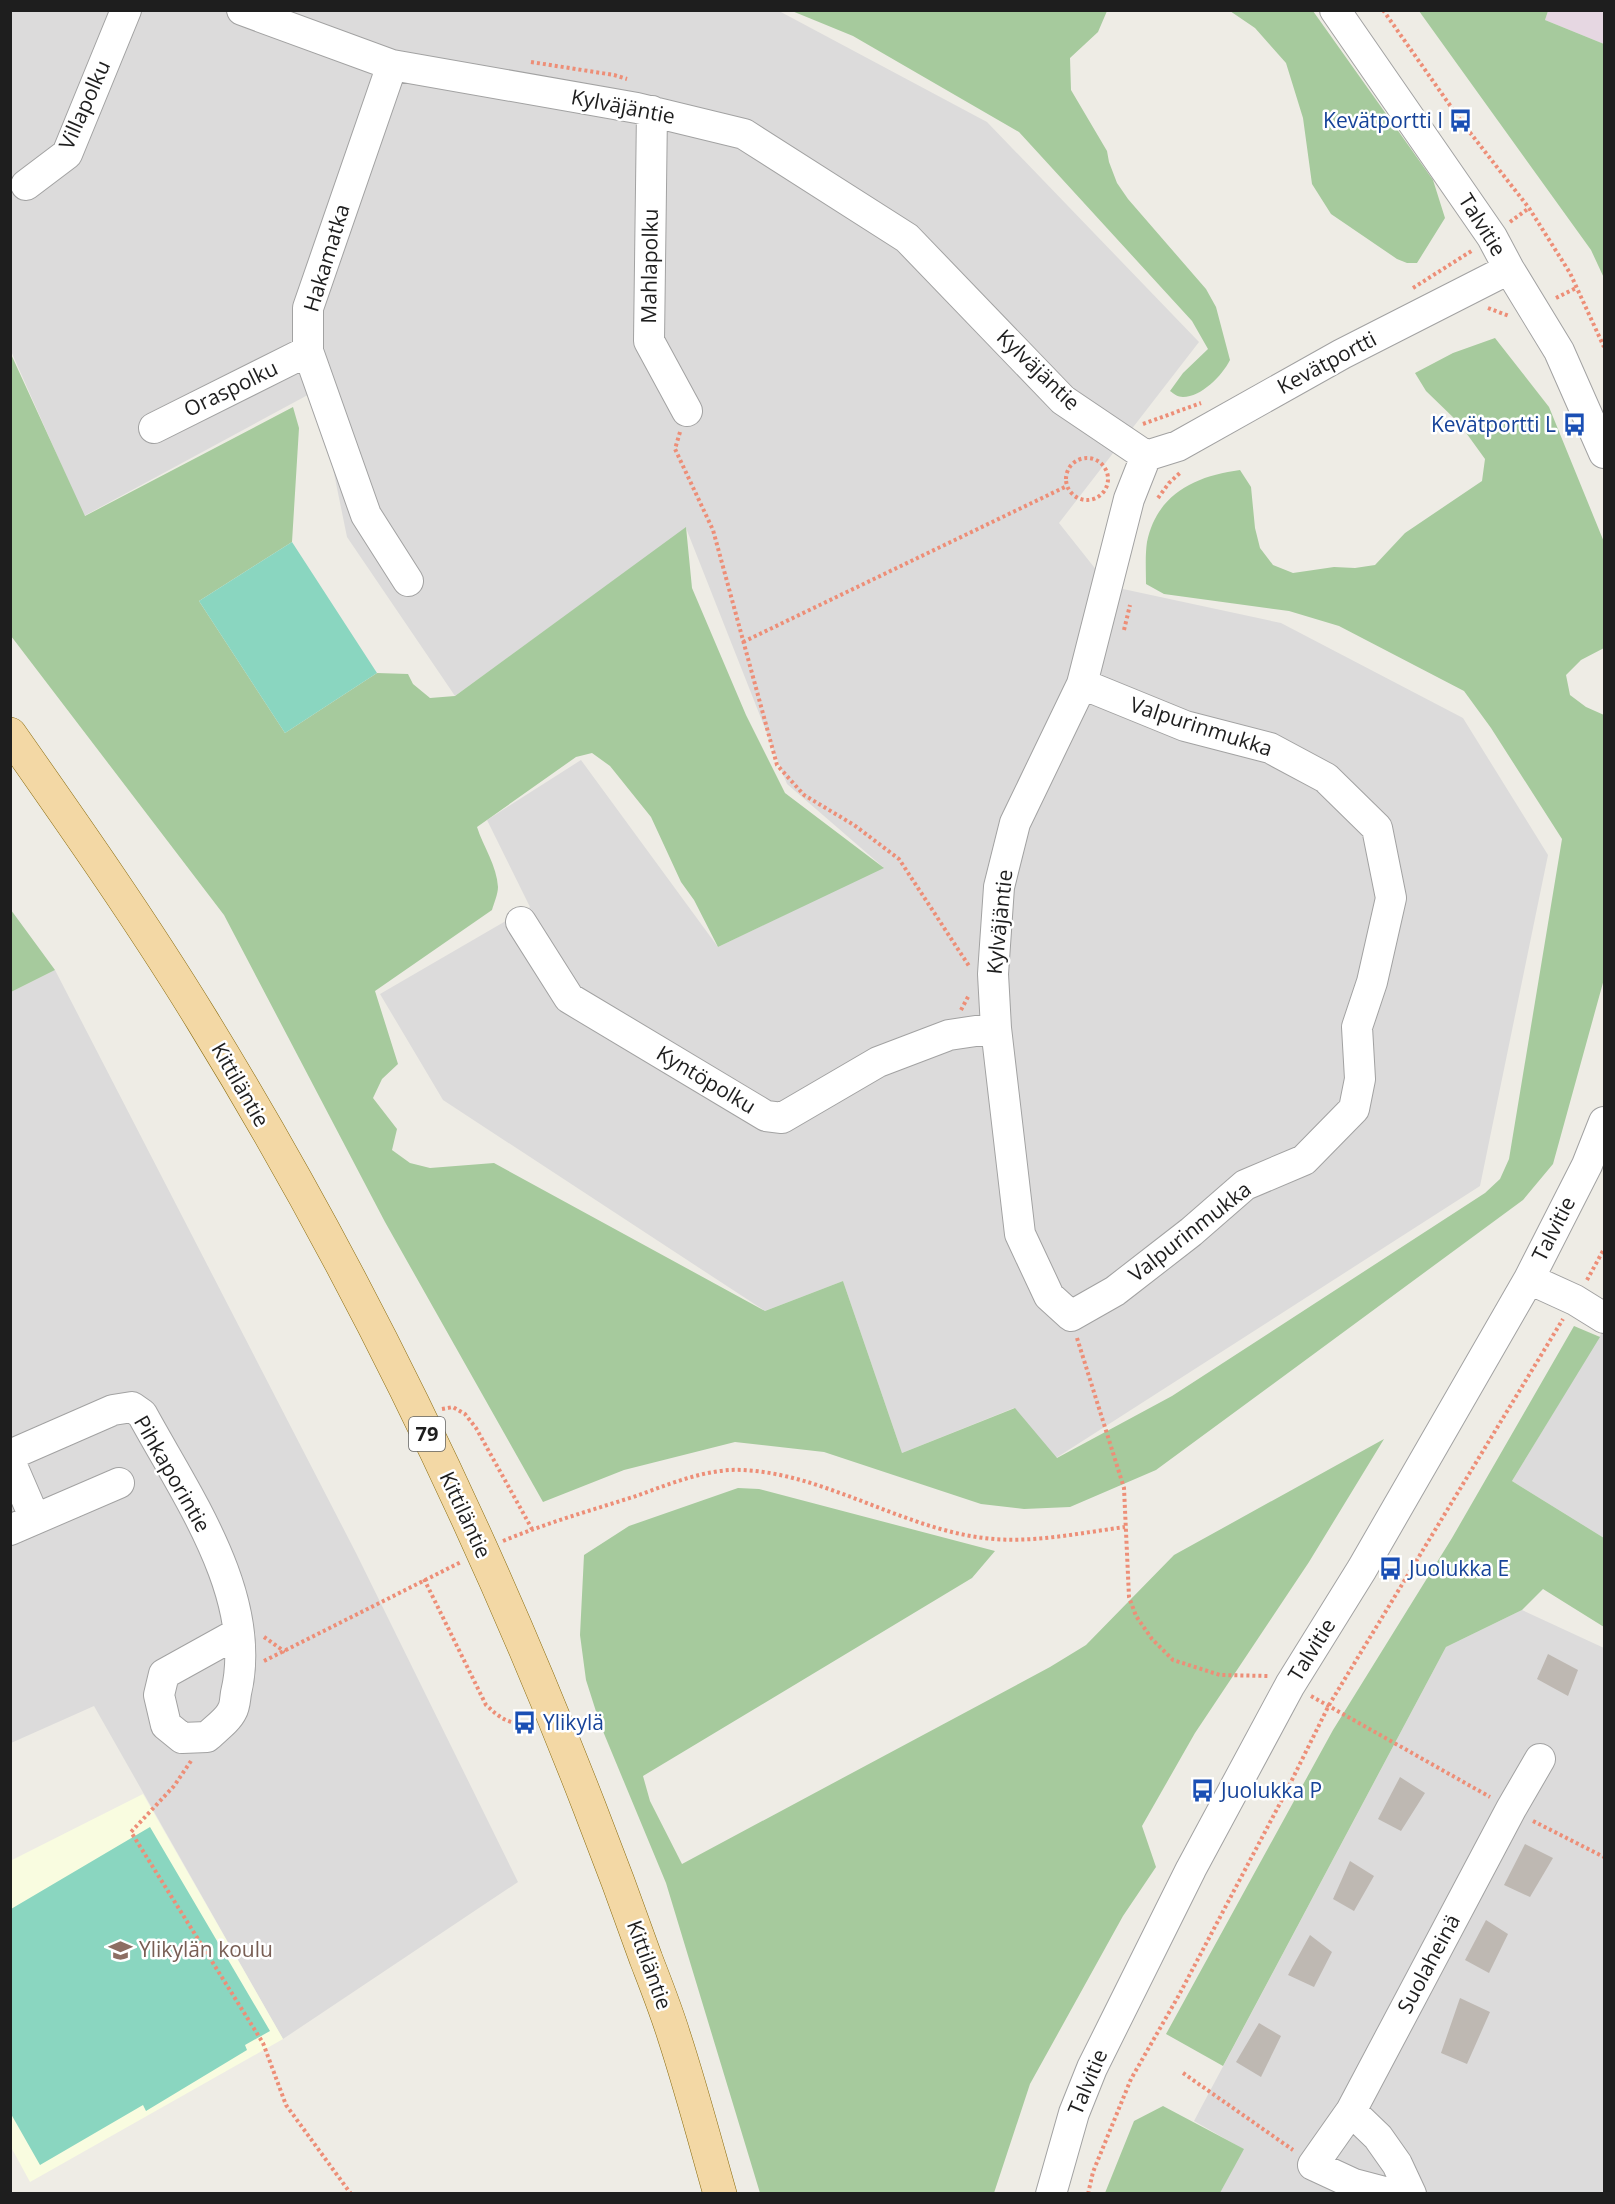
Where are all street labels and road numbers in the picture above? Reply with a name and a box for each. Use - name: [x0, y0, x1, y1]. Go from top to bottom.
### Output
- street label: Villapolku: [52, 56, 116, 154]
- street label: Kylväjäntie: [569, 82, 678, 130]
- street label: Talvitie: [1453, 188, 1513, 261]
- street label: Hakamatka: [296, 200, 356, 315]
- street label: Mahlapolku: [634, 208, 664, 324]
- street label: Kylväjäntie: [991, 323, 1086, 416]
- street label: Kevätportti: [1272, 324, 1381, 400]
- street label: Oraspolku: [179, 353, 282, 423]
- street label: Valpurinmukka: [1127, 690, 1276, 762]
- street label: Kylväjäntie: [980, 868, 1018, 976]
- street label: Kittiläntie: [206, 1037, 276, 1132]
- street label: Kyntöpolku: [652, 1039, 761, 1120]
- street label: Valpurinmukka: [1122, 1175, 1256, 1288]
- street label: Talvitie: [1525, 1191, 1581, 1266]
- street label: Pihkaporintie: [128, 1410, 218, 1537]
- road number: 79: [409, 1417, 445, 1451]
- street label: Kittiläntie: [434, 1467, 498, 1563]
- street label: Talvitie: [1281, 1613, 1341, 1686]
- street label: Suolaheinä: [1390, 1909, 1466, 2018]
- street label: Kittiläntie: [621, 1916, 679, 2013]
- street label: Talvitie: [1061, 2044, 1113, 2119]

